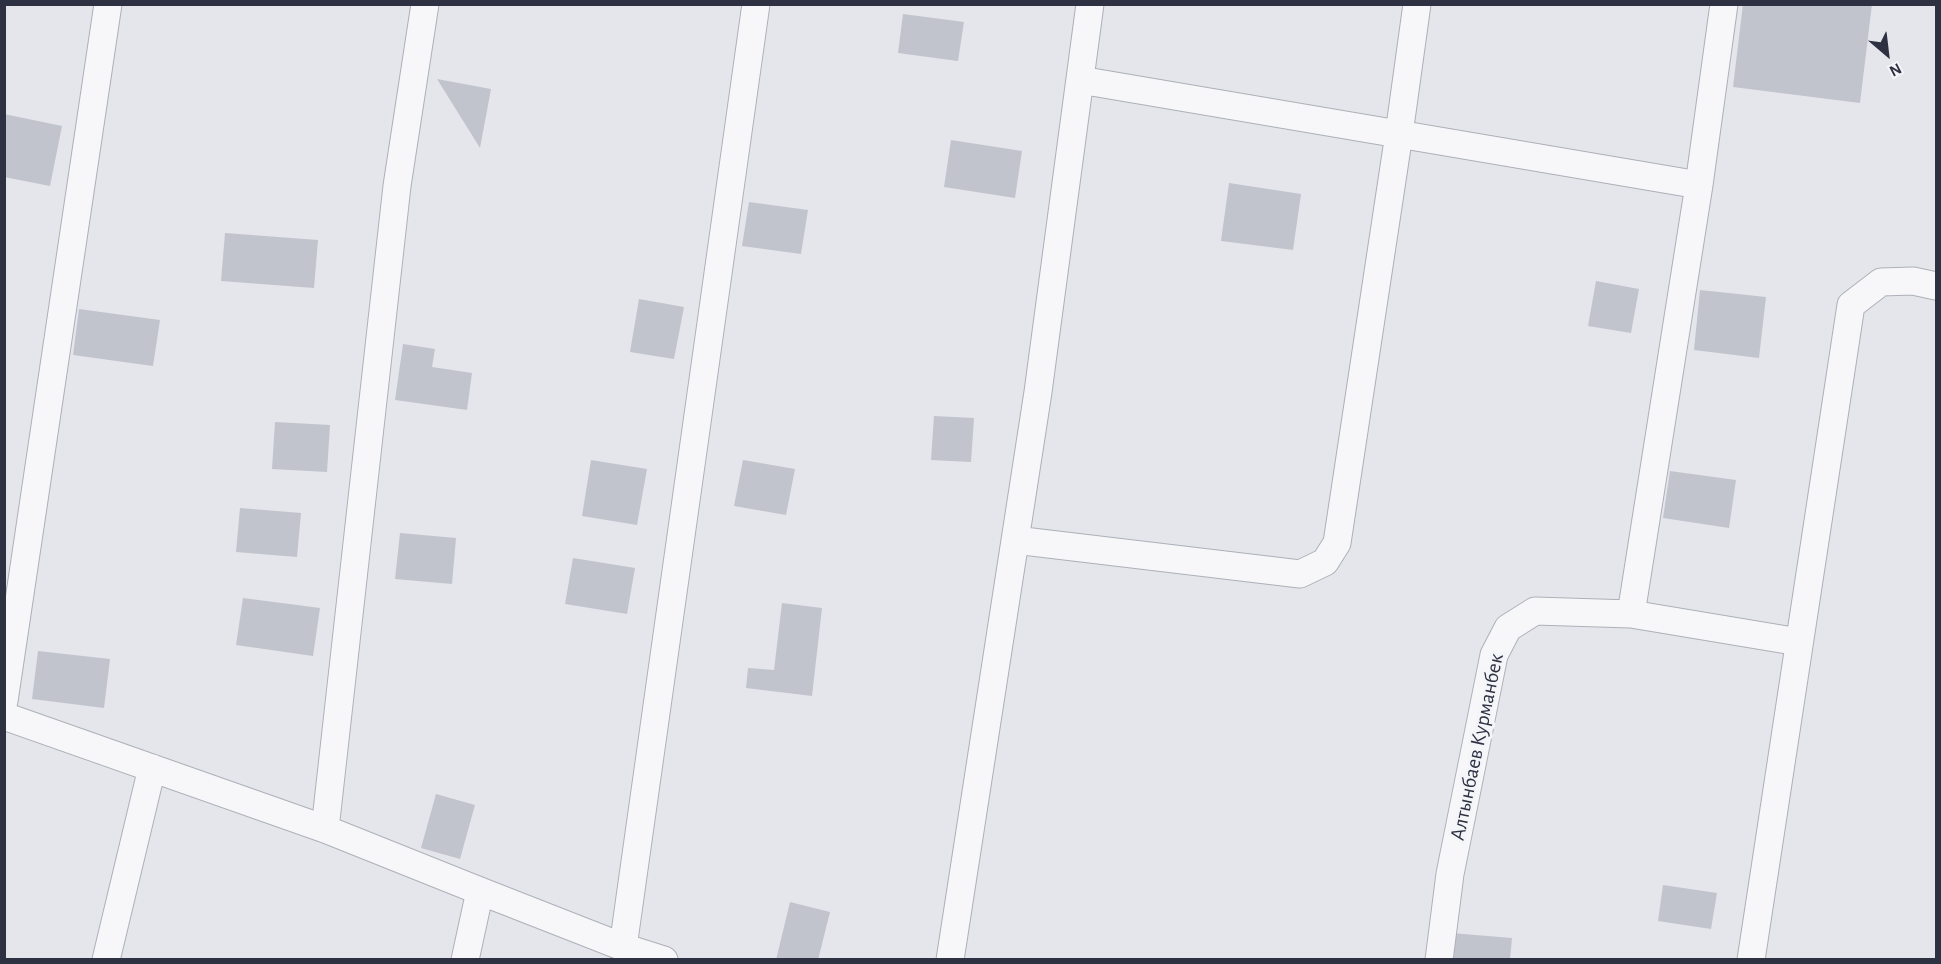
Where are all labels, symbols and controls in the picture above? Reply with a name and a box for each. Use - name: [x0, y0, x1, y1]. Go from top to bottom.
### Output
- north arrow: [1857, 24, 1917, 84]
- text: N: [1887, 60, 1904, 80]
- street label: Алтынбаев Курманбек: [1445, 651, 1509, 843]

